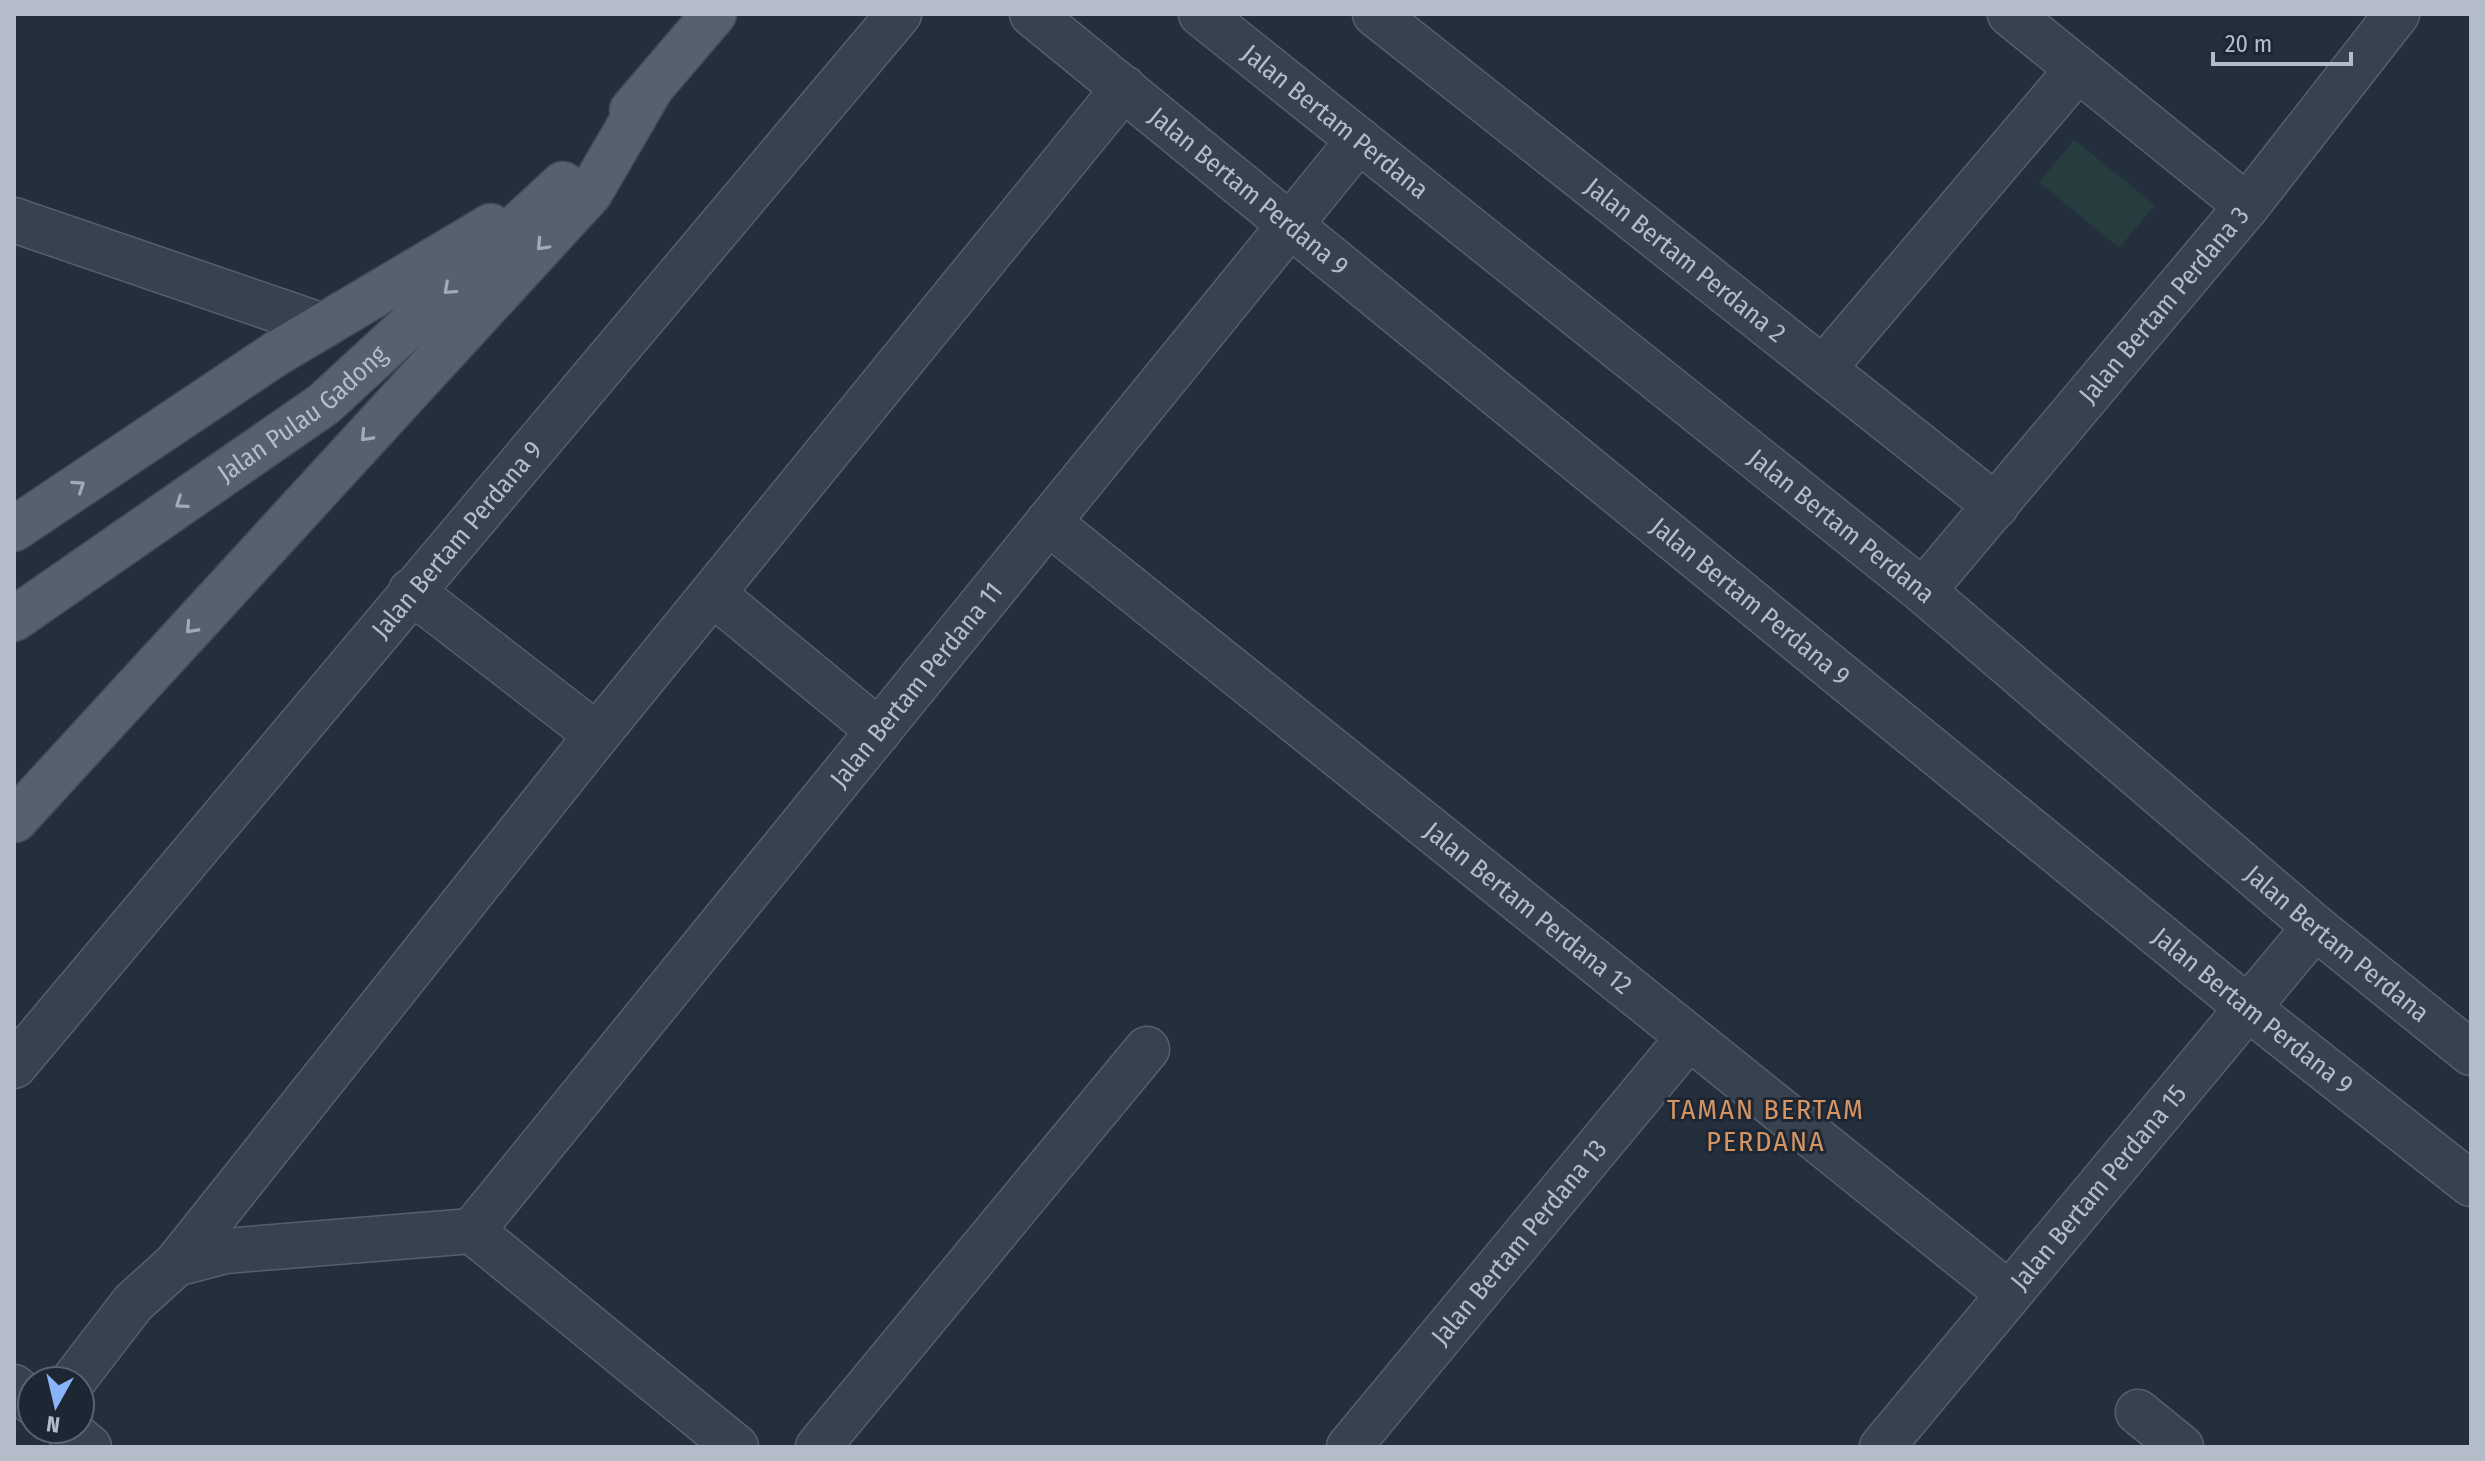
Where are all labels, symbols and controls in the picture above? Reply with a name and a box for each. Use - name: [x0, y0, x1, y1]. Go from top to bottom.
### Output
- scale bar: [2213, 16, 2351, 66]
- text: 20 m: [2225, 30, 2272, 58]
- street label: Jalan Bertam Perdana: [1236, 38, 1434, 206]
- street label: Jalan Bertam Perdana 9: [1143, 101, 1354, 282]
- street label: Jalan Bertam Perdana 2: [1579, 171, 1792, 349]
- street label: Jalan Bertam Perdana 3: [2073, 201, 2256, 410]
- one-way arrow: [538, 235, 552, 250]
- one-way arrow: [444, 279, 458, 294]
- street label: Jalan Pulau Gadong: [212, 338, 394, 489]
- one-way arrow: [362, 427, 376, 442]
- street label: Jalan Bertam Perdana 9: [366, 435, 549, 645]
- street label: Jalan Bertam Perdana: [1742, 443, 1941, 610]
- one-way arrow: [70, 480, 84, 495]
- one-way arrow: [175, 493, 189, 508]
- street label: Jalan Bertam Perdana 9: [1644, 511, 1856, 692]
- street label: Jalan Bertam Perdana 11: [824, 576, 1009, 794]
- one-way arrow: [185, 619, 200, 633]
- street label: Jalan Bertam Perdana 12: [1418, 816, 1638, 1001]
- street label: Jalan Bertam Perdana: [2238, 859, 2435, 1029]
- street label: Jalan Bertam Perdana 9: [2146, 921, 2359, 1101]
- street label: Jalan Bertam Perdana 15: [2004, 1079, 2193, 1297]
- district label: TAMAN BERTAM PERDANA: [1667, 1093, 1865, 1158]
- street label: Jalan Bertam Perdana 13: [1425, 1134, 1613, 1352]
- north arrow: [16, 1365, 96, 1445]
- text: N: [45, 1410, 62, 1439]

